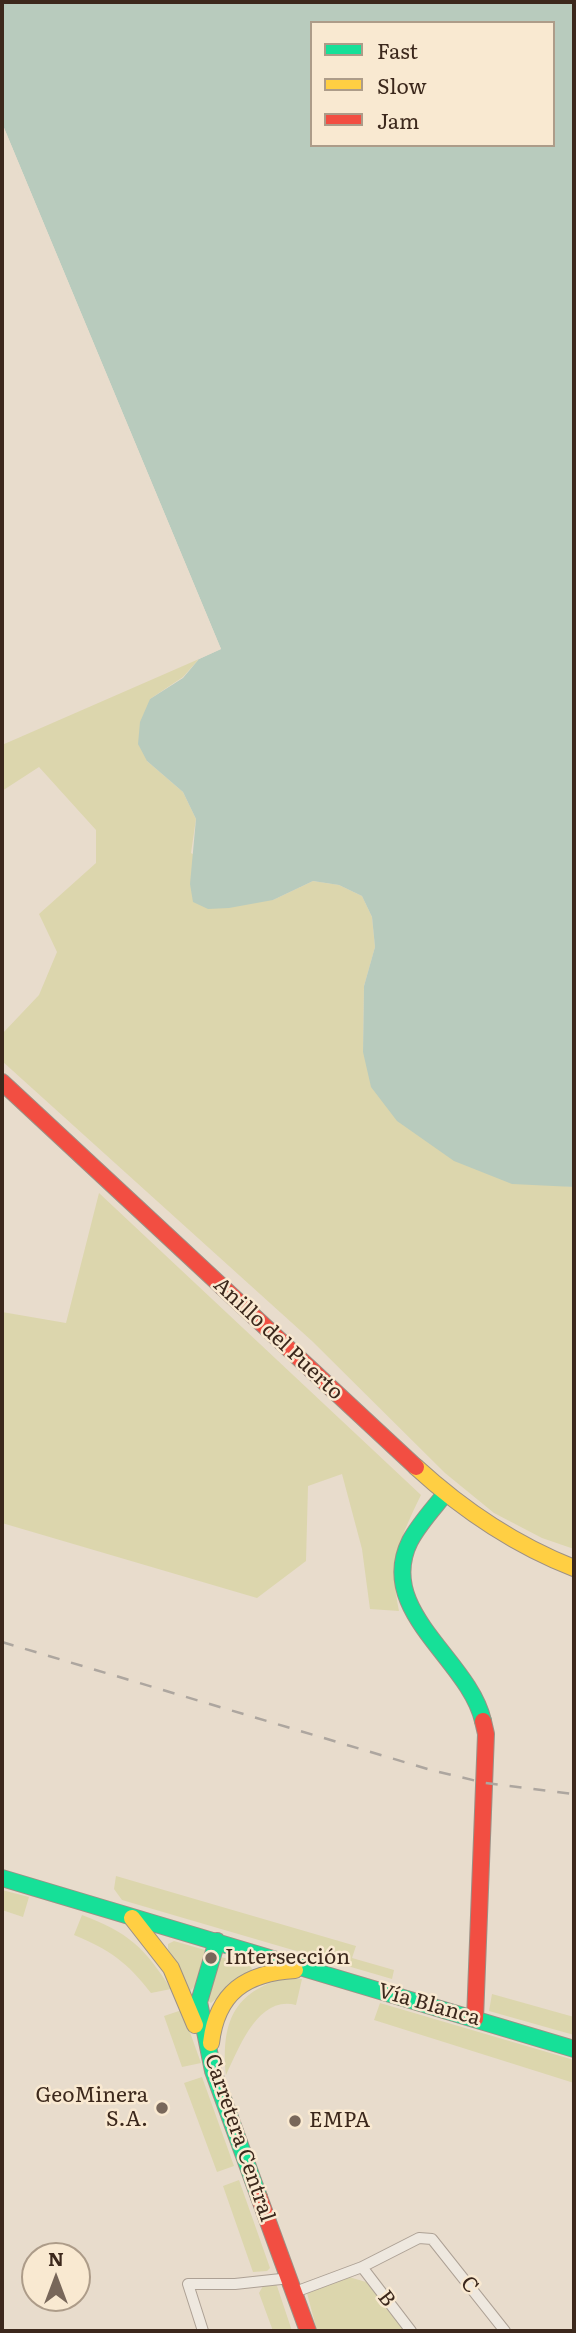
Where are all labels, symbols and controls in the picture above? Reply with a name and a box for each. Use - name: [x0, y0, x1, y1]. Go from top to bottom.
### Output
- legend: [310, 21, 555, 147]
- text: Fast: [377, 34, 418, 65]
- text: Slow: [377, 69, 427, 100]
- text: Jam: [377, 104, 419, 135]
- street label: Anillo del Puerto: [208, 1272, 348, 1406]
- place label: Intersección: [225, 1945, 350, 1971]
- marker: Intersección: [203, 1950, 219, 1966]
- street label: Vía Blanca: [375, 1978, 483, 2032]
- street label: Carretera Central: [199, 2051, 279, 2225]
- place label: GeoMinera S.A.: [35, 2083, 148, 2133]
- marker: GeoMinera S.A.: [154, 2100, 170, 2116]
- place label: EMPA: [309, 2108, 370, 2134]
- marker: EMPA: [287, 2113, 303, 2129]
- north arrow: [21, 2242, 91, 2312]
- text: N: [48, 2244, 64, 2272]
- street label: C: [455, 2271, 483, 2299]
- street label: B: [372, 2286, 400, 2312]

